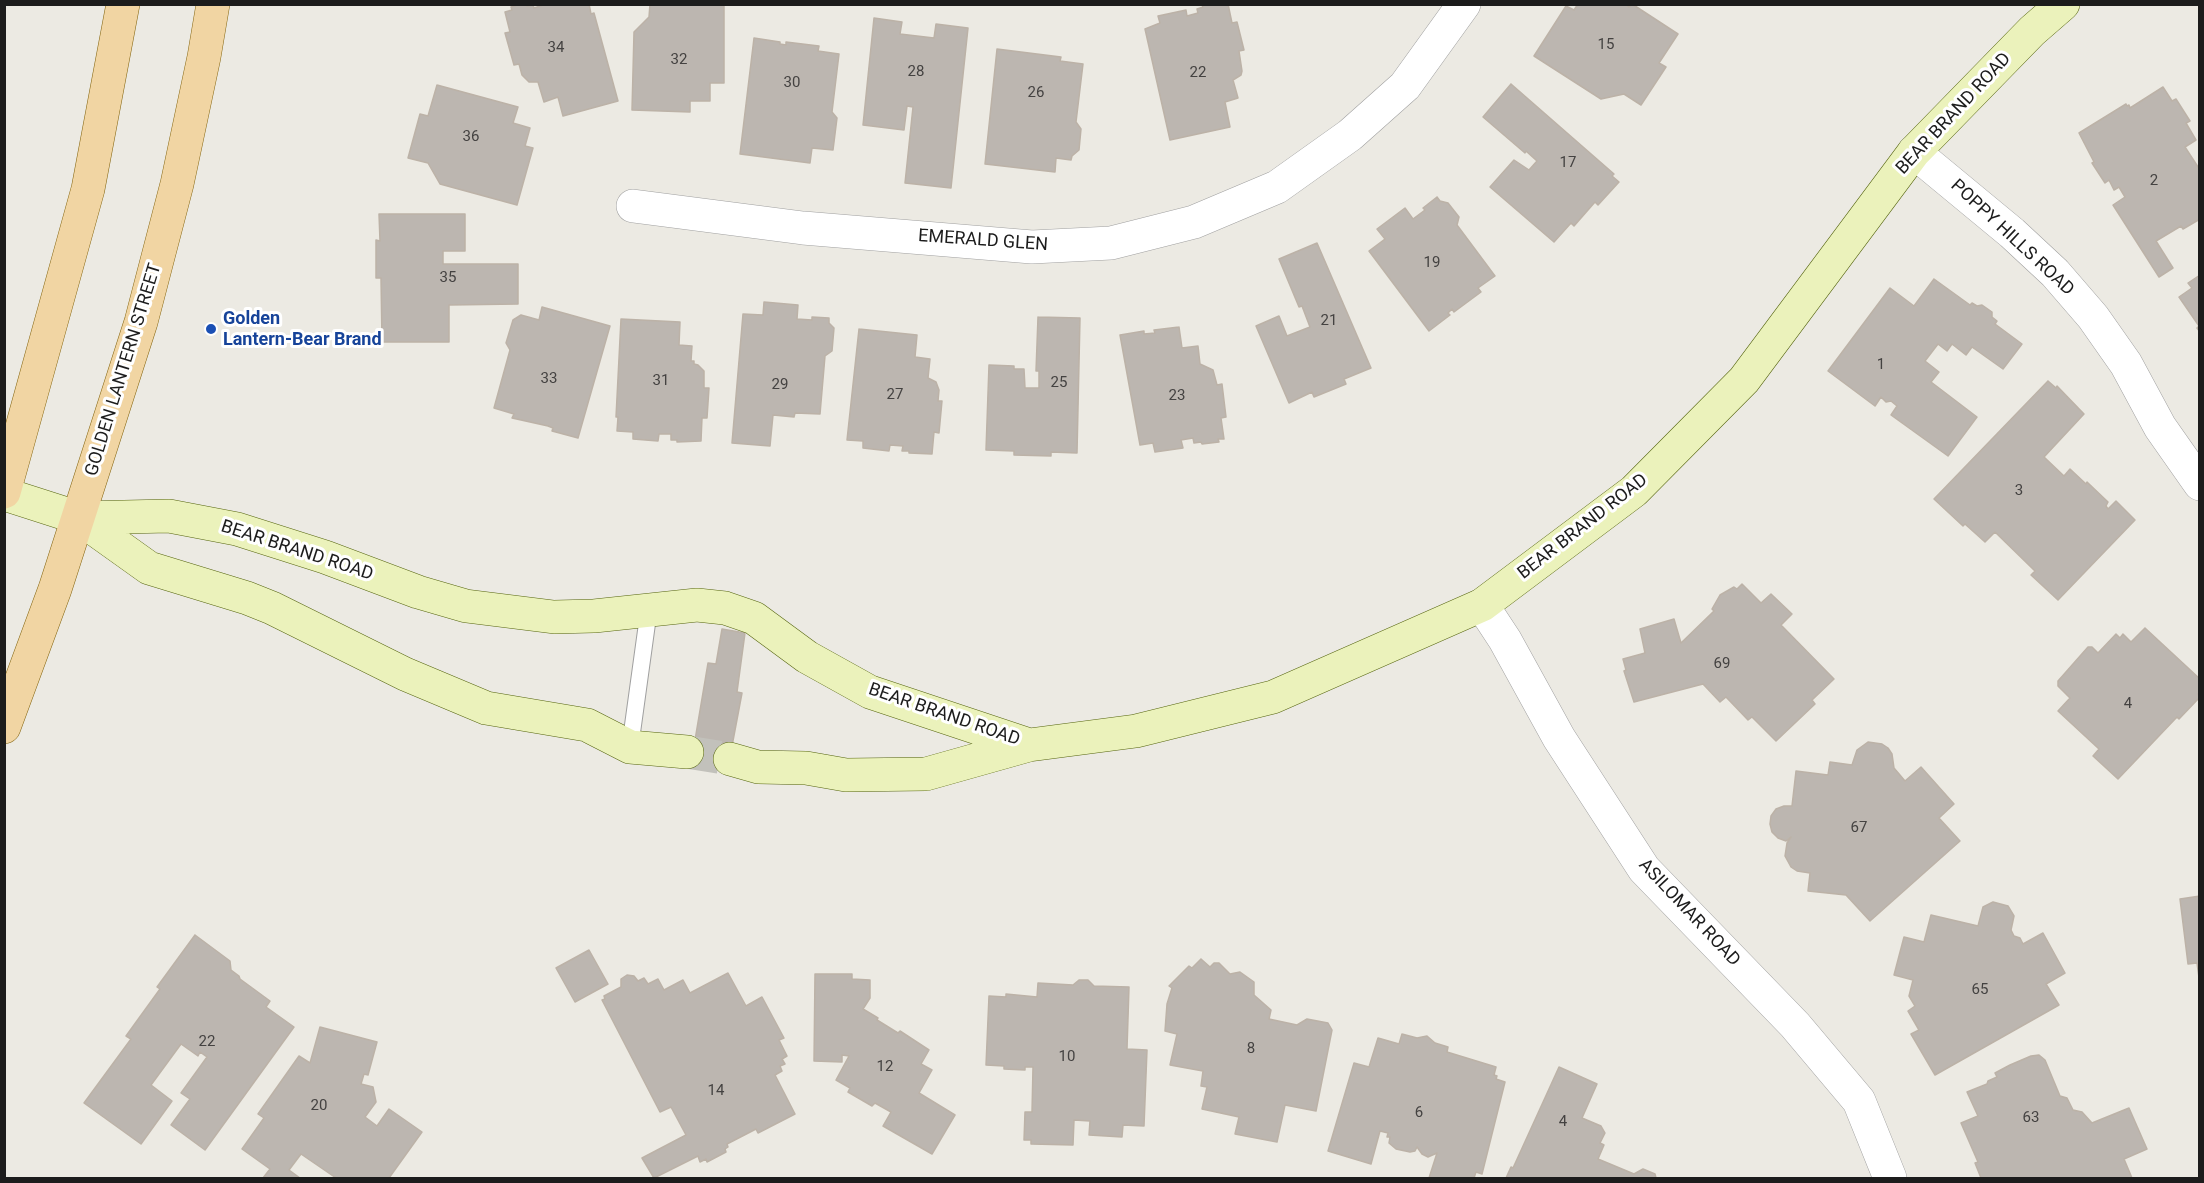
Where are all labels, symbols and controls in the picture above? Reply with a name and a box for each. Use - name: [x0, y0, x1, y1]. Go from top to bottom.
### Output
- house number: 15: [1598, 36, 1614, 54]
- house number: 34: [548, 39, 564, 57]
- street label: BEAR BRAND ROAD: [1892, 49, 2016, 179]
- house number: 32: [671, 51, 687, 69]
- house number: 28: [908, 63, 924, 81]
- house number: 22: [1190, 64, 1206, 82]
- house number: 30: [784, 74, 800, 92]
- house number: 26: [1028, 84, 1044, 102]
- house number: 36: [463, 128, 479, 146]
- house number: 17: [1560, 154, 1576, 172]
- house number: 2: [2150, 172, 2158, 190]
- street label: POPPY HILLS ROAD: [1946, 175, 2078, 301]
- street label: EMERALD GLEN: [917, 226, 1049, 256]
- house number: 19: [1424, 254, 1440, 272]
- street label: GOLDEN LANTERN STREET: [81, 261, 167, 479]
- house number: 35: [440, 269, 456, 287]
- place label: Golden Lantern-Bear Brand: [223, 308, 382, 350]
- house number: 21: [1321, 312, 1337, 330]
- marker: Golden Lantern-Bear Brand: [204, 322, 218, 336]
- house number: 1: [1877, 356, 1885, 374]
- house number: 33: [541, 370, 557, 388]
- house number: 31: [653, 372, 669, 390]
- house number: 25: [1051, 374, 1067, 392]
- house number: 29: [772, 376, 788, 394]
- house number: 27: [887, 386, 903, 404]
- house number: 23: [1169, 387, 1185, 405]
- street label: BEAR BRAND ROAD: [1514, 470, 1652, 584]
- house number: 3: [2015, 482, 2023, 500]
- street label: BEAR BRAND ROAD: [218, 516, 376, 586]
- house number: 69: [1714, 655, 1730, 673]
- street label: BEAR BRAND ROAD: [865, 679, 1023, 751]
- house number: 4: [2124, 695, 2132, 713]
- house number: 67: [1851, 819, 1867, 837]
- street label: ASILOMAR ROAD: [1634, 855, 1744, 971]
- house number: 65: [1972, 981, 1988, 999]
- house number: 22: [199, 1033, 215, 1051]
- house number: 8: [1247, 1040, 1255, 1058]
- house number: 10: [1059, 1048, 1075, 1066]
- house number: 12: [877, 1058, 893, 1076]
- house number: 14: [708, 1082, 724, 1100]
- house number: 20: [311, 1097, 327, 1115]
- house number: 6: [1415, 1104, 1423, 1122]
- house number: 63: [2023, 1109, 2039, 1127]
- house number: 4: [1559, 1113, 1567, 1131]

